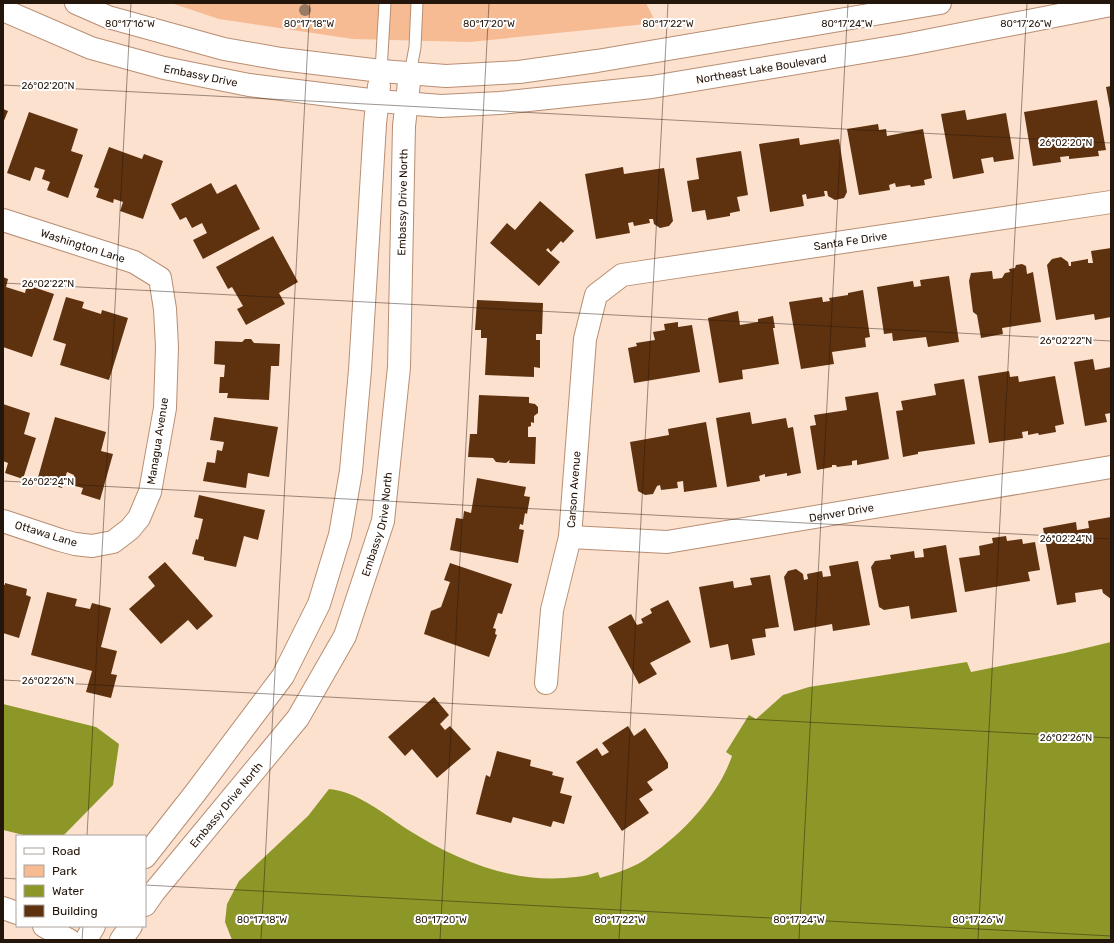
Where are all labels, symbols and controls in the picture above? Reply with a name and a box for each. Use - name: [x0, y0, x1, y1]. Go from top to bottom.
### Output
- text: 80°17'16"W: [105, 18, 155, 30]
- text: 80°17'18"W: [284, 18, 334, 30]
- text: 80°17'20"W: [463, 18, 515, 30]
- text: 80°17'22"W: [642, 18, 694, 30]
- text: 80°17'24"W: [821, 18, 873, 30]
- text: 80°17'26"W: [1000, 18, 1052, 30]
- street label: Northeast Lake Boulevard: [695, 52, 827, 86]
- street label: Embassy Drive: [163, 62, 239, 89]
- text: 26°02'20"N: [21, 80, 75, 92]
- text: 26°02'20"N: [1039, 137, 1093, 149]
- street label: Embassy Drive North: [395, 149, 410, 256]
- street label: Washington Lane: [39, 226, 127, 265]
- street label: Santa Fe Drive: [813, 229, 888, 253]
- text: 26°02'22"N: [22, 278, 74, 290]
- text: 26°02'22"N: [1040, 335, 1092, 347]
- street label: Managua Avenue: [145, 397, 171, 485]
- street label: Carson Avenue: [564, 451, 583, 529]
- street label: Embassy Drive North: [359, 471, 395, 578]
- text: 26°02'24"N: [22, 476, 74, 488]
- street label: Denver Drive: [808, 501, 875, 524]
- street label: Ottawa Lane: [13, 518, 79, 550]
- text: 26°02'24"N: [1040, 533, 1092, 545]
- text: 26°02'26"N: [22, 675, 74, 687]
- text: 26°02'26"N: [1040, 732, 1092, 744]
- street label: Embassy Drive North: [187, 759, 265, 850]
- legend: [16, 835, 146, 927]
- text: Road: [52, 844, 80, 858]
- text: Park: [52, 864, 78, 878]
- text: Water: [52, 884, 84, 898]
- text: Building: [52, 904, 98, 918]
- text: 80°17'18"W: [237, 914, 287, 926]
- text: 80°17'20"W: [415, 914, 467, 926]
- text: 80°17'22"W: [594, 914, 646, 926]
- text: 80°17'24"W: [773, 914, 825, 926]
- text: 80°17'26"W: [952, 914, 1004, 926]

